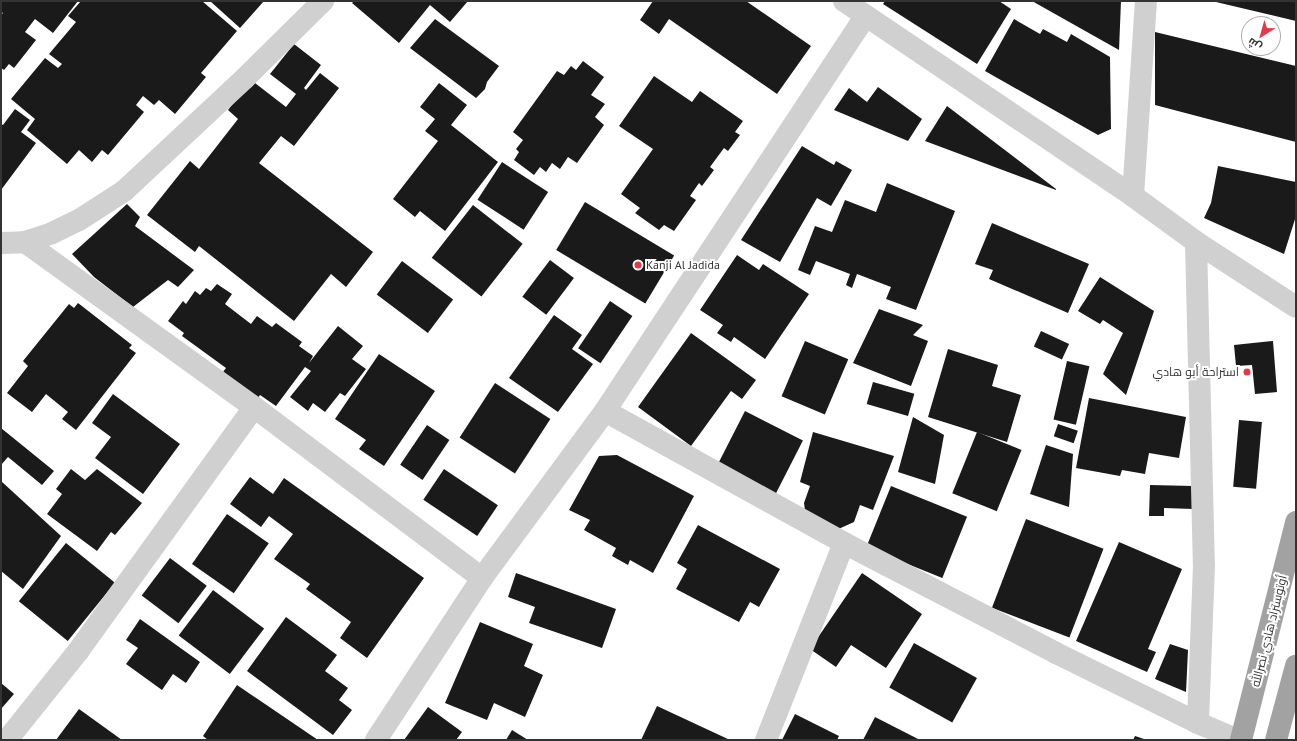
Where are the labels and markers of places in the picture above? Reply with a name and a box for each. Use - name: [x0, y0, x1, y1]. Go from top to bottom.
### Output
- place label: Kanji Al Jadida: [646, 258, 720, 272]
- marker: Kanji Al Jadida: [633, 260, 643, 270]
- place label: استراحة أبو هادي: [1152, 365, 1239, 379]
- marker: استراحة أبو هادي: [1242, 367, 1252, 377]

